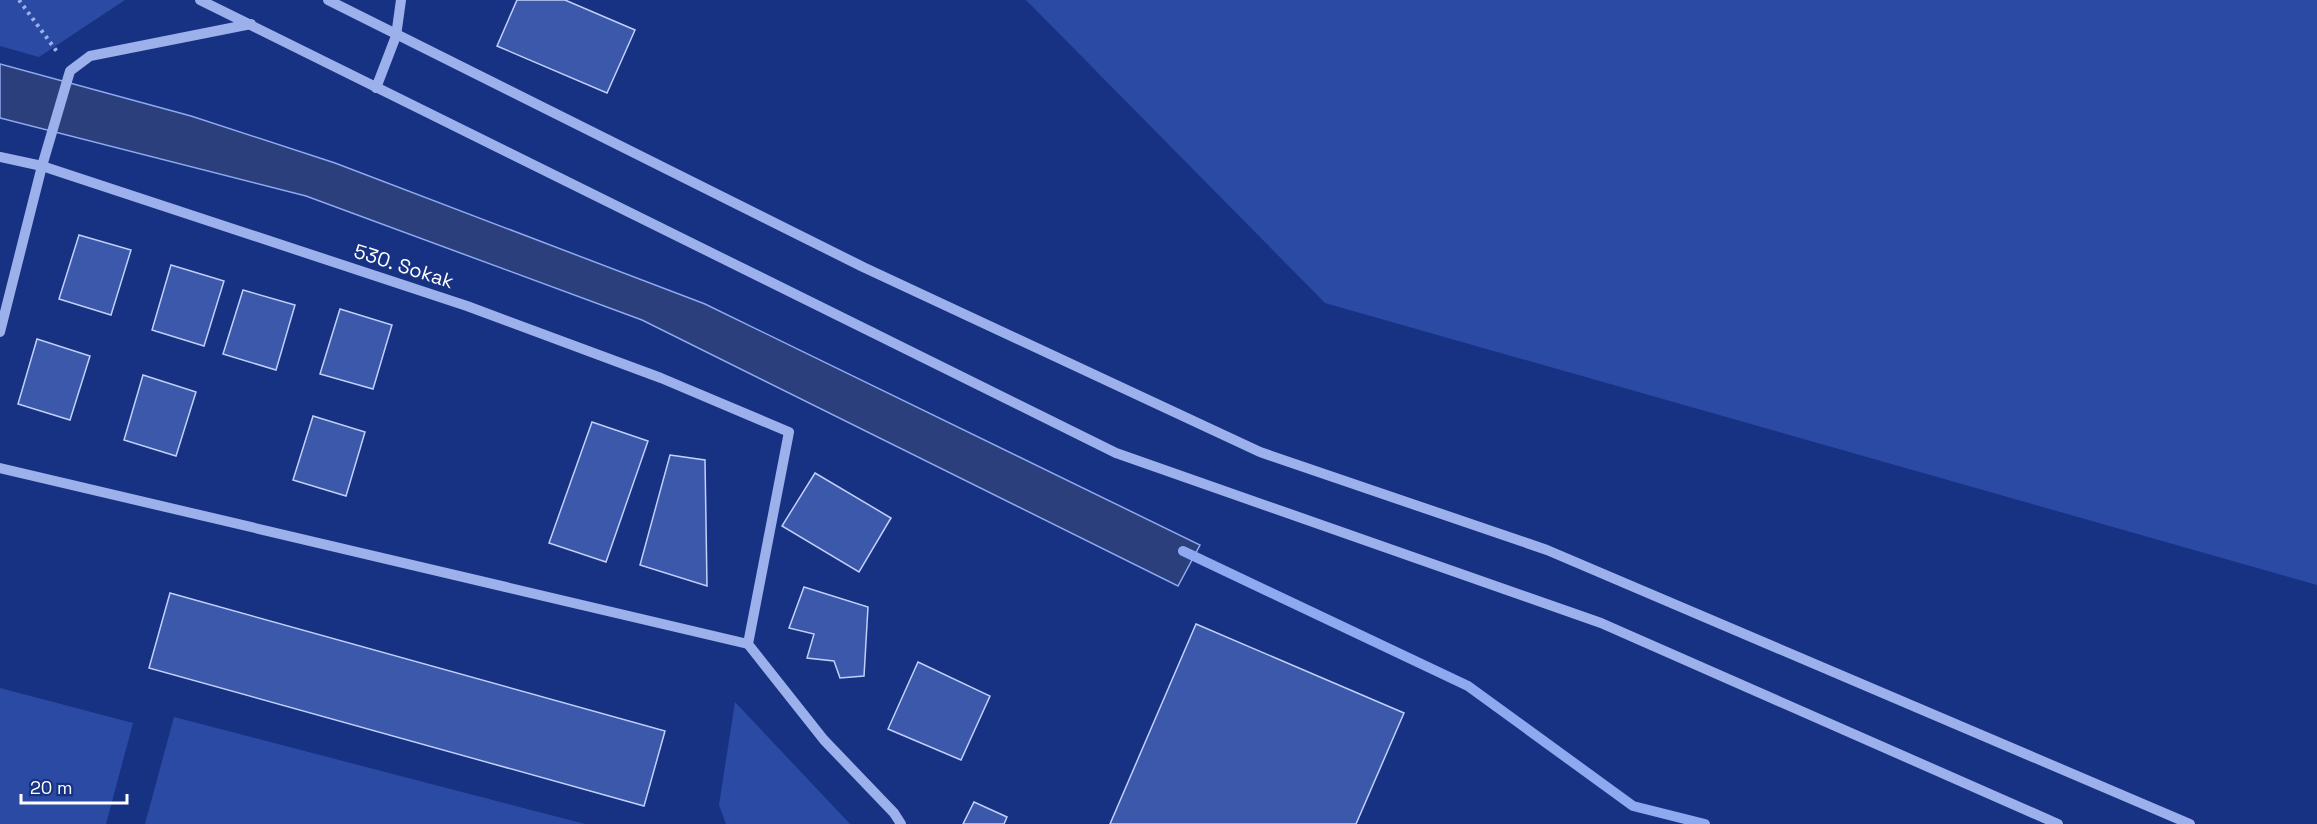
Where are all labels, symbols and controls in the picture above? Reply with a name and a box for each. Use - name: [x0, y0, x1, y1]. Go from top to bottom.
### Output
- street label: 530. Sokak: [351, 238, 457, 294]
- scale bar: [21, 767, 128, 805]
- text: 20 m: [30, 776, 73, 799]

